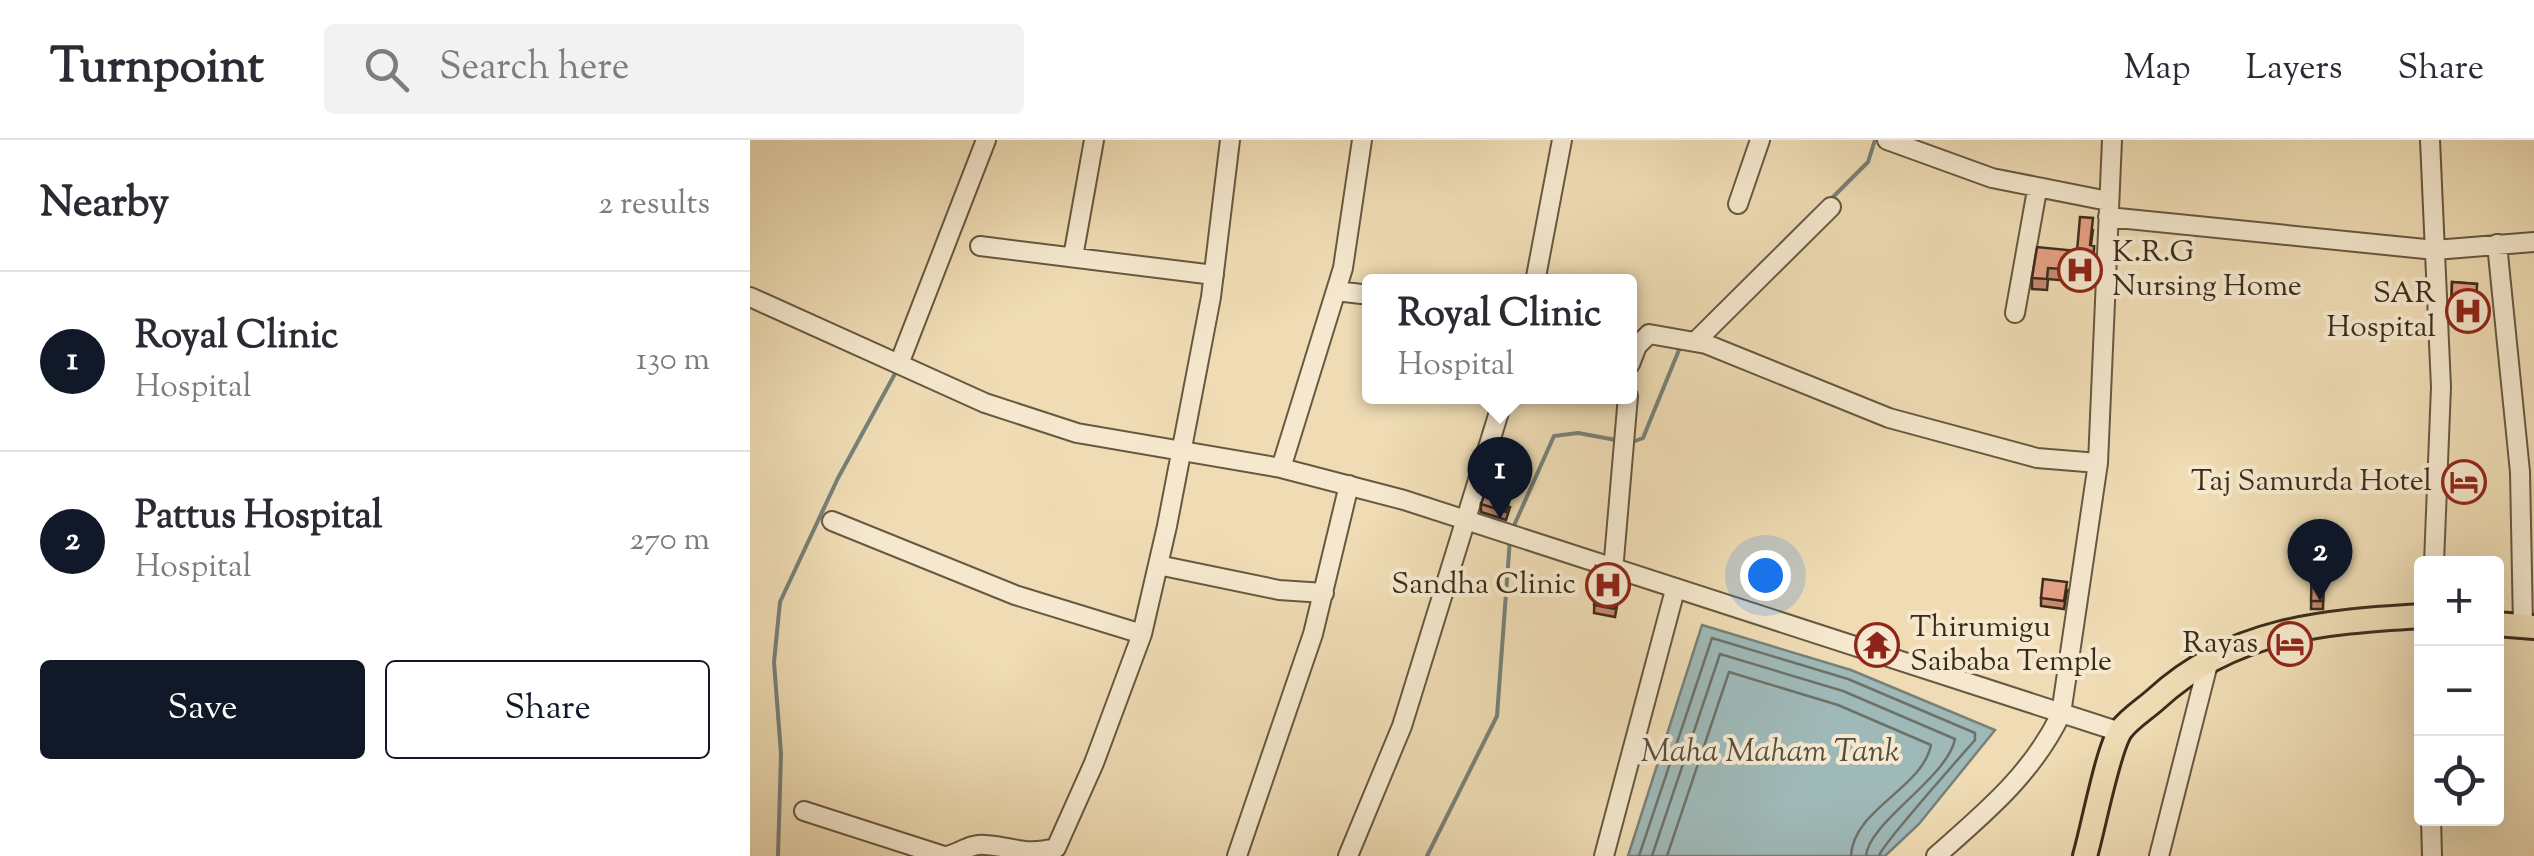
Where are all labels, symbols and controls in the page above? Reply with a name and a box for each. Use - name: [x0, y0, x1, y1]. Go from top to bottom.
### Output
- search box: [324, 24, 1024, 114]
- text: Turnpoint: [50, 35, 264, 104]
- icon: search: [359, 42, 414, 97]
- text: Search here: [439, 42, 629, 96]
- text: Map: [2123, 44, 2191, 95]
- text: Layers: [2246, 44, 2343, 95]
- text: Share: [2398, 44, 2484, 95]
- text: Nearby: [40, 175, 169, 235]
- text: 2 results: [598, 182, 710, 228]
- place label: K.R.G Nursing Home: [2112, 232, 2302, 309]
- hospital icon: K.R.G Nursing Home: [2057, 247, 2103, 293]
- place label: SAR Hospital: [2327, 273, 2436, 350]
- popup: [1362, 274, 1637, 404]
- hospital icon: SAR Hospital: [2445, 288, 2491, 334]
- text: Royal Clinic: [1398, 289, 1601, 343]
- text: Royal Clinic: [135, 311, 338, 365]
- text: 1: [67, 338, 78, 384]
- text: 130 m: [636, 338, 710, 384]
- text: Hospital: [1398, 343, 1515, 389]
- text: Hospital: [135, 365, 252, 411]
- pin: 1: [1468, 436, 1532, 519]
- hotel icon: Taj Samurda Hotel: [2441, 459, 2487, 505]
- place label: Taj Samurda Hotel: [2191, 461, 2432, 504]
- text: Pattus Hospital: [135, 491, 383, 545]
- text: 2: [65, 518, 80, 564]
- text: 270 m: [629, 518, 710, 564]
- pin: 2: [2288, 518, 2352, 601]
- text: Hospital: [135, 545, 252, 591]
- your location: [1740, 550, 1791, 601]
- map controls: [2414, 556, 2504, 826]
- button: +: [2414, 556, 2504, 646]
- hospital icon: Sandha Clinic: [1585, 562, 1631, 608]
- place label: Sandha Clinic: [1391, 564, 1576, 607]
- place label: Thirumigu Saibaba Temple: [1910, 607, 2112, 684]
- hotel icon: Rayas: [2267, 621, 2313, 667]
- temple icon: Thirumigu Saibaba Temple: [1854, 622, 1900, 668]
- place label: Rayas: [2182, 623, 2258, 666]
- button: −: [2414, 646, 2504, 736]
- button: Save: [40, 660, 365, 759]
- button: Share: [385, 660, 710, 759]
- water label: Maha Maham Tank: [1641, 730, 1899, 776]
- button: locate: [2414, 736, 2504, 826]

